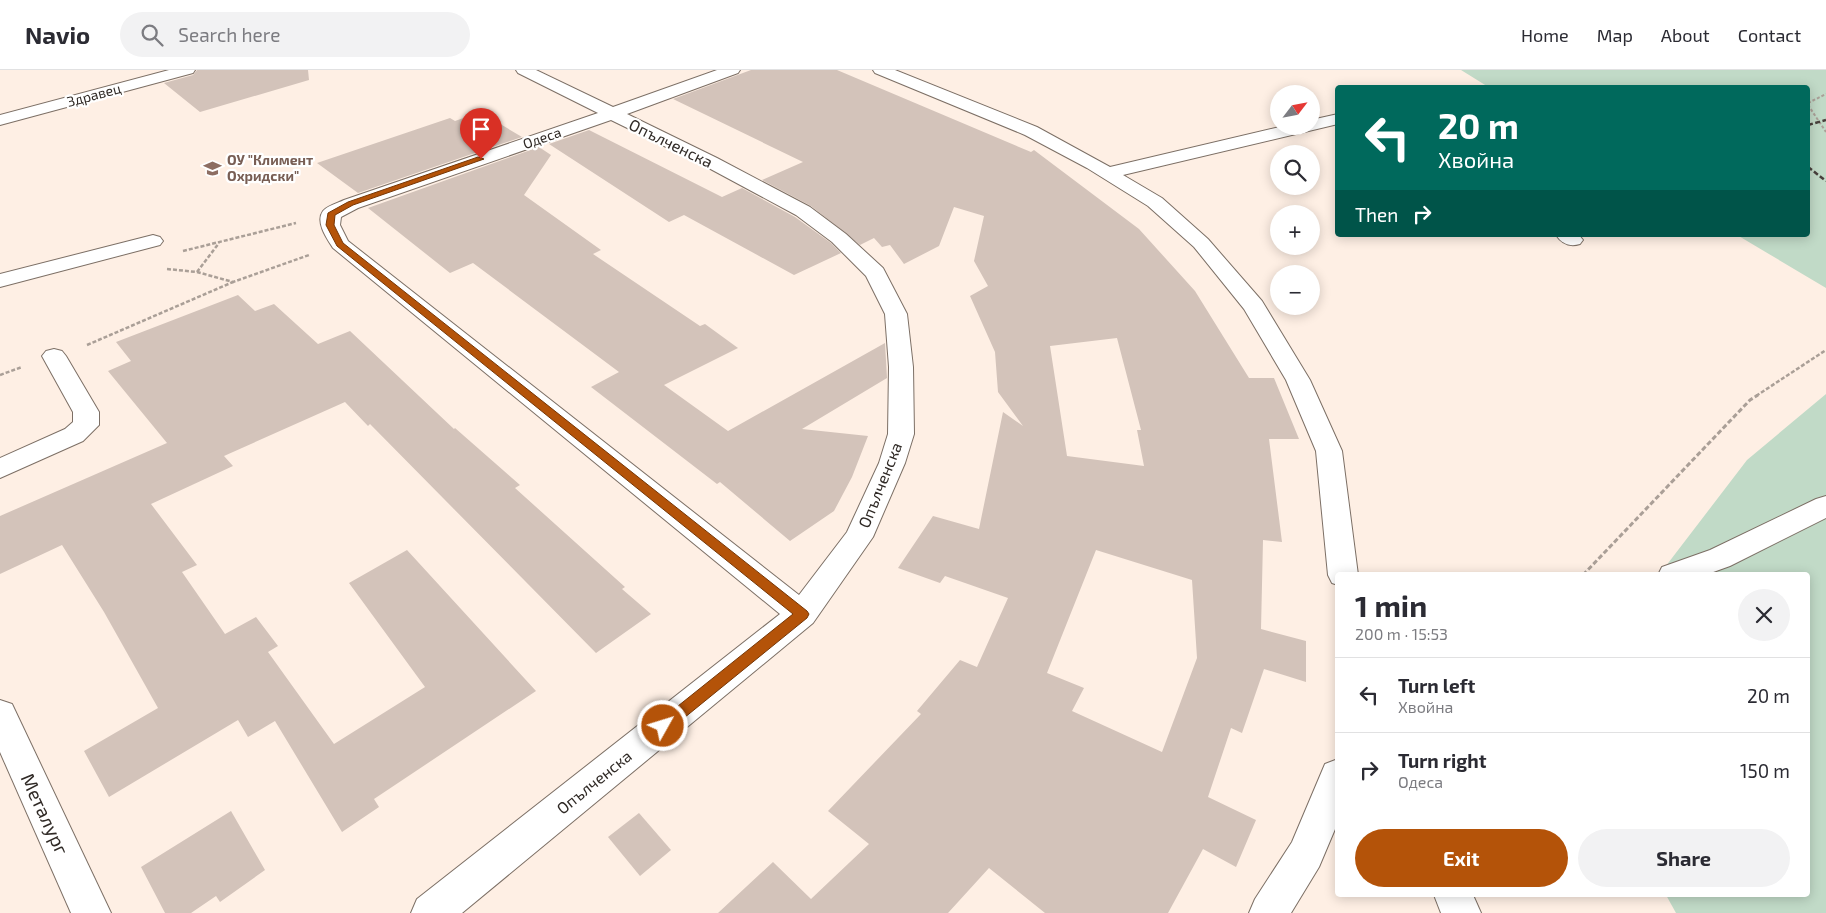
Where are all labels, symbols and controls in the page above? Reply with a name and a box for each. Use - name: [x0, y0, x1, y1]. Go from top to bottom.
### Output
- search box: [120, 12, 470, 57]
- text: Navio: [25, 20, 90, 49]
- icon: search: [138, 21, 166, 49]
- text: Search here: [178, 23, 280, 46]
- text: Home: [1521, 24, 1569, 46]
- text: Map: [1597, 24, 1633, 46]
- text: About: [1661, 24, 1710, 46]
- text: Contact: [1738, 24, 1801, 46]
- street label: Здравец: [65, 79, 123, 110]
- north arrow: [1270, 85, 1320, 135]
- map controls: [1270, 85, 1320, 315]
- text: 20 m: [1438, 104, 1519, 146]
- icon: left: [1355, 105, 1420, 170]
- pin: [460, 108, 502, 159]
- street label: Опълченска: [626, 114, 716, 171]
- icon: arrive: [467, 115, 495, 143]
- street label: Одеса: [520, 123, 563, 152]
- button: search: [1270, 145, 1320, 195]
- text: Хвойна: [1438, 146, 1514, 172]
- place label: ОУ "Климент Охридски": [227, 151, 313, 184]
- school or university icon: ОУ "Климент Охридски": [203, 158, 223, 178]
- icon: right: [1408, 200, 1436, 228]
- text: Then: [1355, 203, 1398, 226]
- button: +: [1270, 205, 1320, 255]
- button: −: [1270, 265, 1320, 315]
- street label: Опълченска: [854, 439, 905, 530]
- text: 1 min: [1355, 587, 1427, 623]
- button: close: [1738, 589, 1790, 641]
- text: 200 m · 15:53: [1355, 624, 1448, 643]
- text: Turn left: [1398, 674, 1475, 697]
- icon: left: [1355, 681, 1383, 709]
- text: 20 m: [1747, 684, 1790, 707]
- text: Хвойна: [1398, 697, 1453, 716]
- position arrow: [636, 699, 688, 751]
- street label: Опълченска: [552, 746, 635, 818]
- text: Turn right: [1398, 749, 1486, 772]
- icon: right: [1355, 756, 1383, 784]
- text: 150 m: [1740, 759, 1790, 782]
- street label: Металург: [16, 770, 74, 859]
- text: Одеса: [1398, 772, 1443, 791]
- button: Exit: [1355, 829, 1568, 887]
- button: Share: [1578, 829, 1790, 887]

